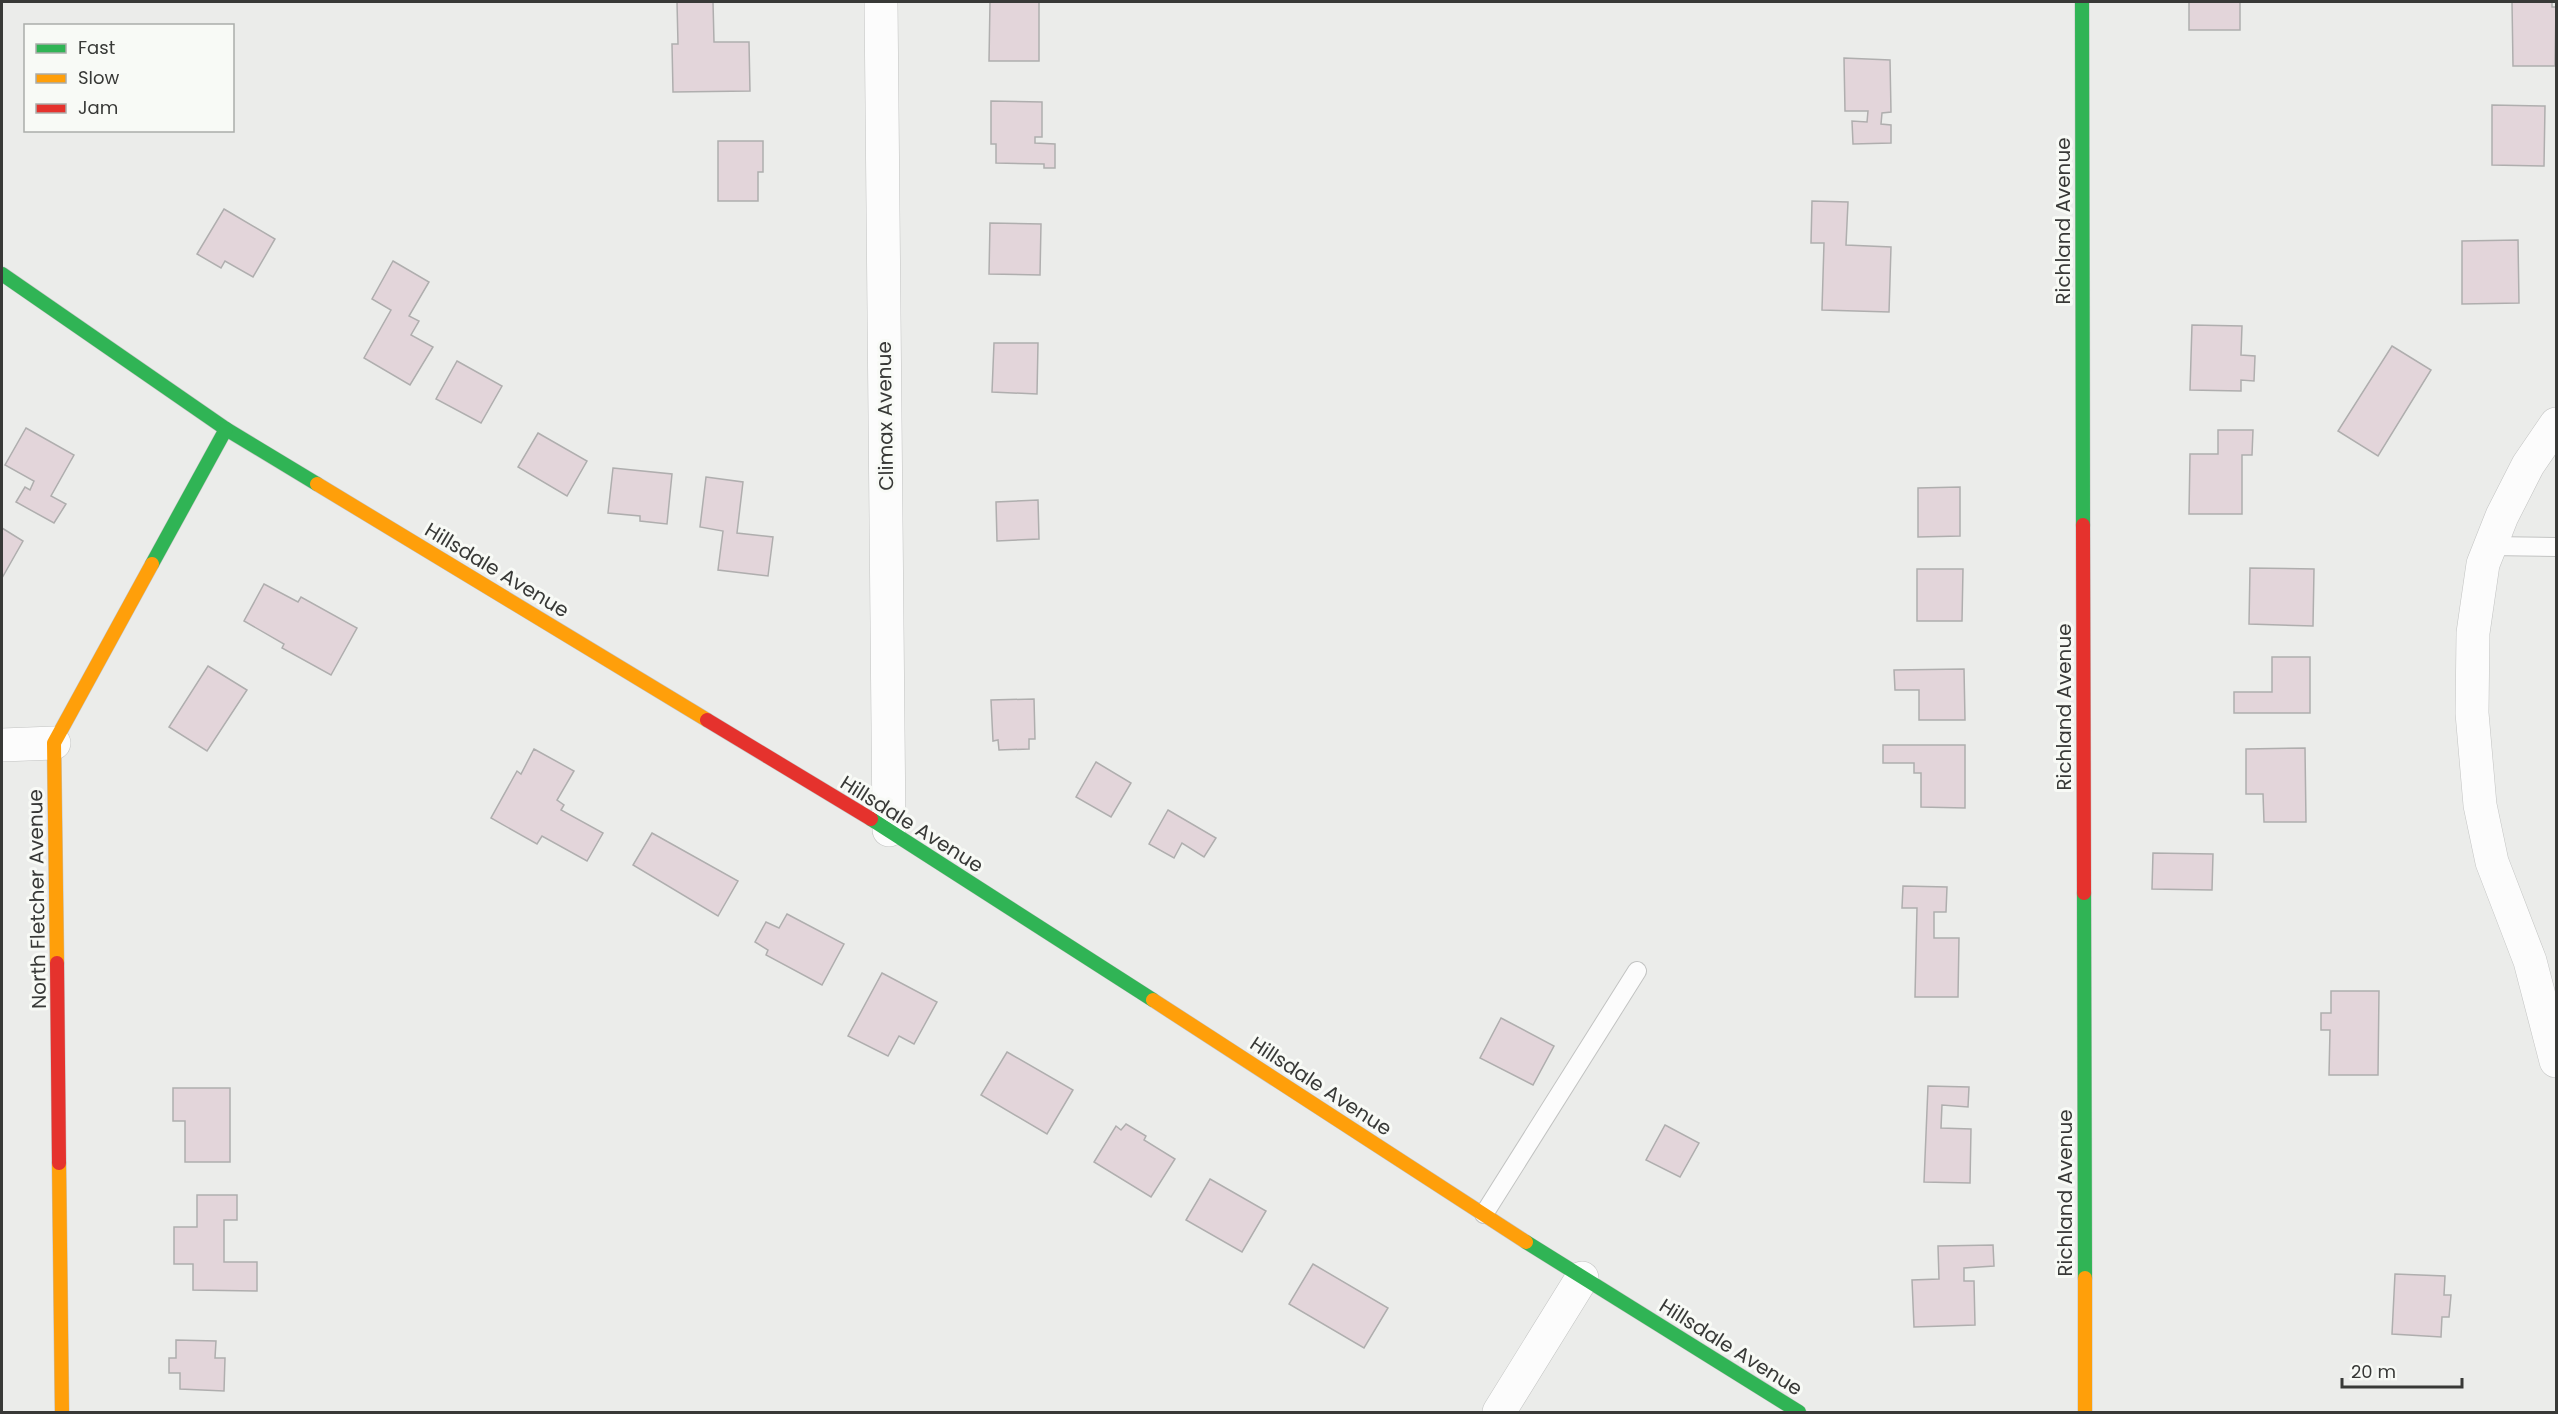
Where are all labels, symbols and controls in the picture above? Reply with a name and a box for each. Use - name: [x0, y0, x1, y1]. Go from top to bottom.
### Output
- legend: [24, 24, 234, 132]
- text: Fast: [78, 35, 115, 60]
- text: Slow: [78, 65, 120, 90]
- text: Jam: [78, 95, 118, 120]
- street label: Richland Avenue: [2049, 137, 2077, 305]
- street label: Climax Avenue: [870, 341, 900, 491]
- street label: Hillsdale Avenue: [420, 516, 574, 624]
- street label: Richland Avenue: [2050, 623, 2078, 791]
- street label: Hillsdale Avenue: [835, 769, 989, 879]
- street label: North Fletcher Avenue: [21, 789, 53, 1009]
- street label: Hillsdale Avenue: [1245, 1030, 1397, 1142]
- street label: Richland Avenue: [2051, 1109, 2079, 1277]
- street label: Hillsdale Avenue: [1654, 1292, 1808, 1402]
- scale bar: [2342, 1351, 2462, 1389]
- text: 20 m: [2351, 1359, 2396, 1384]

